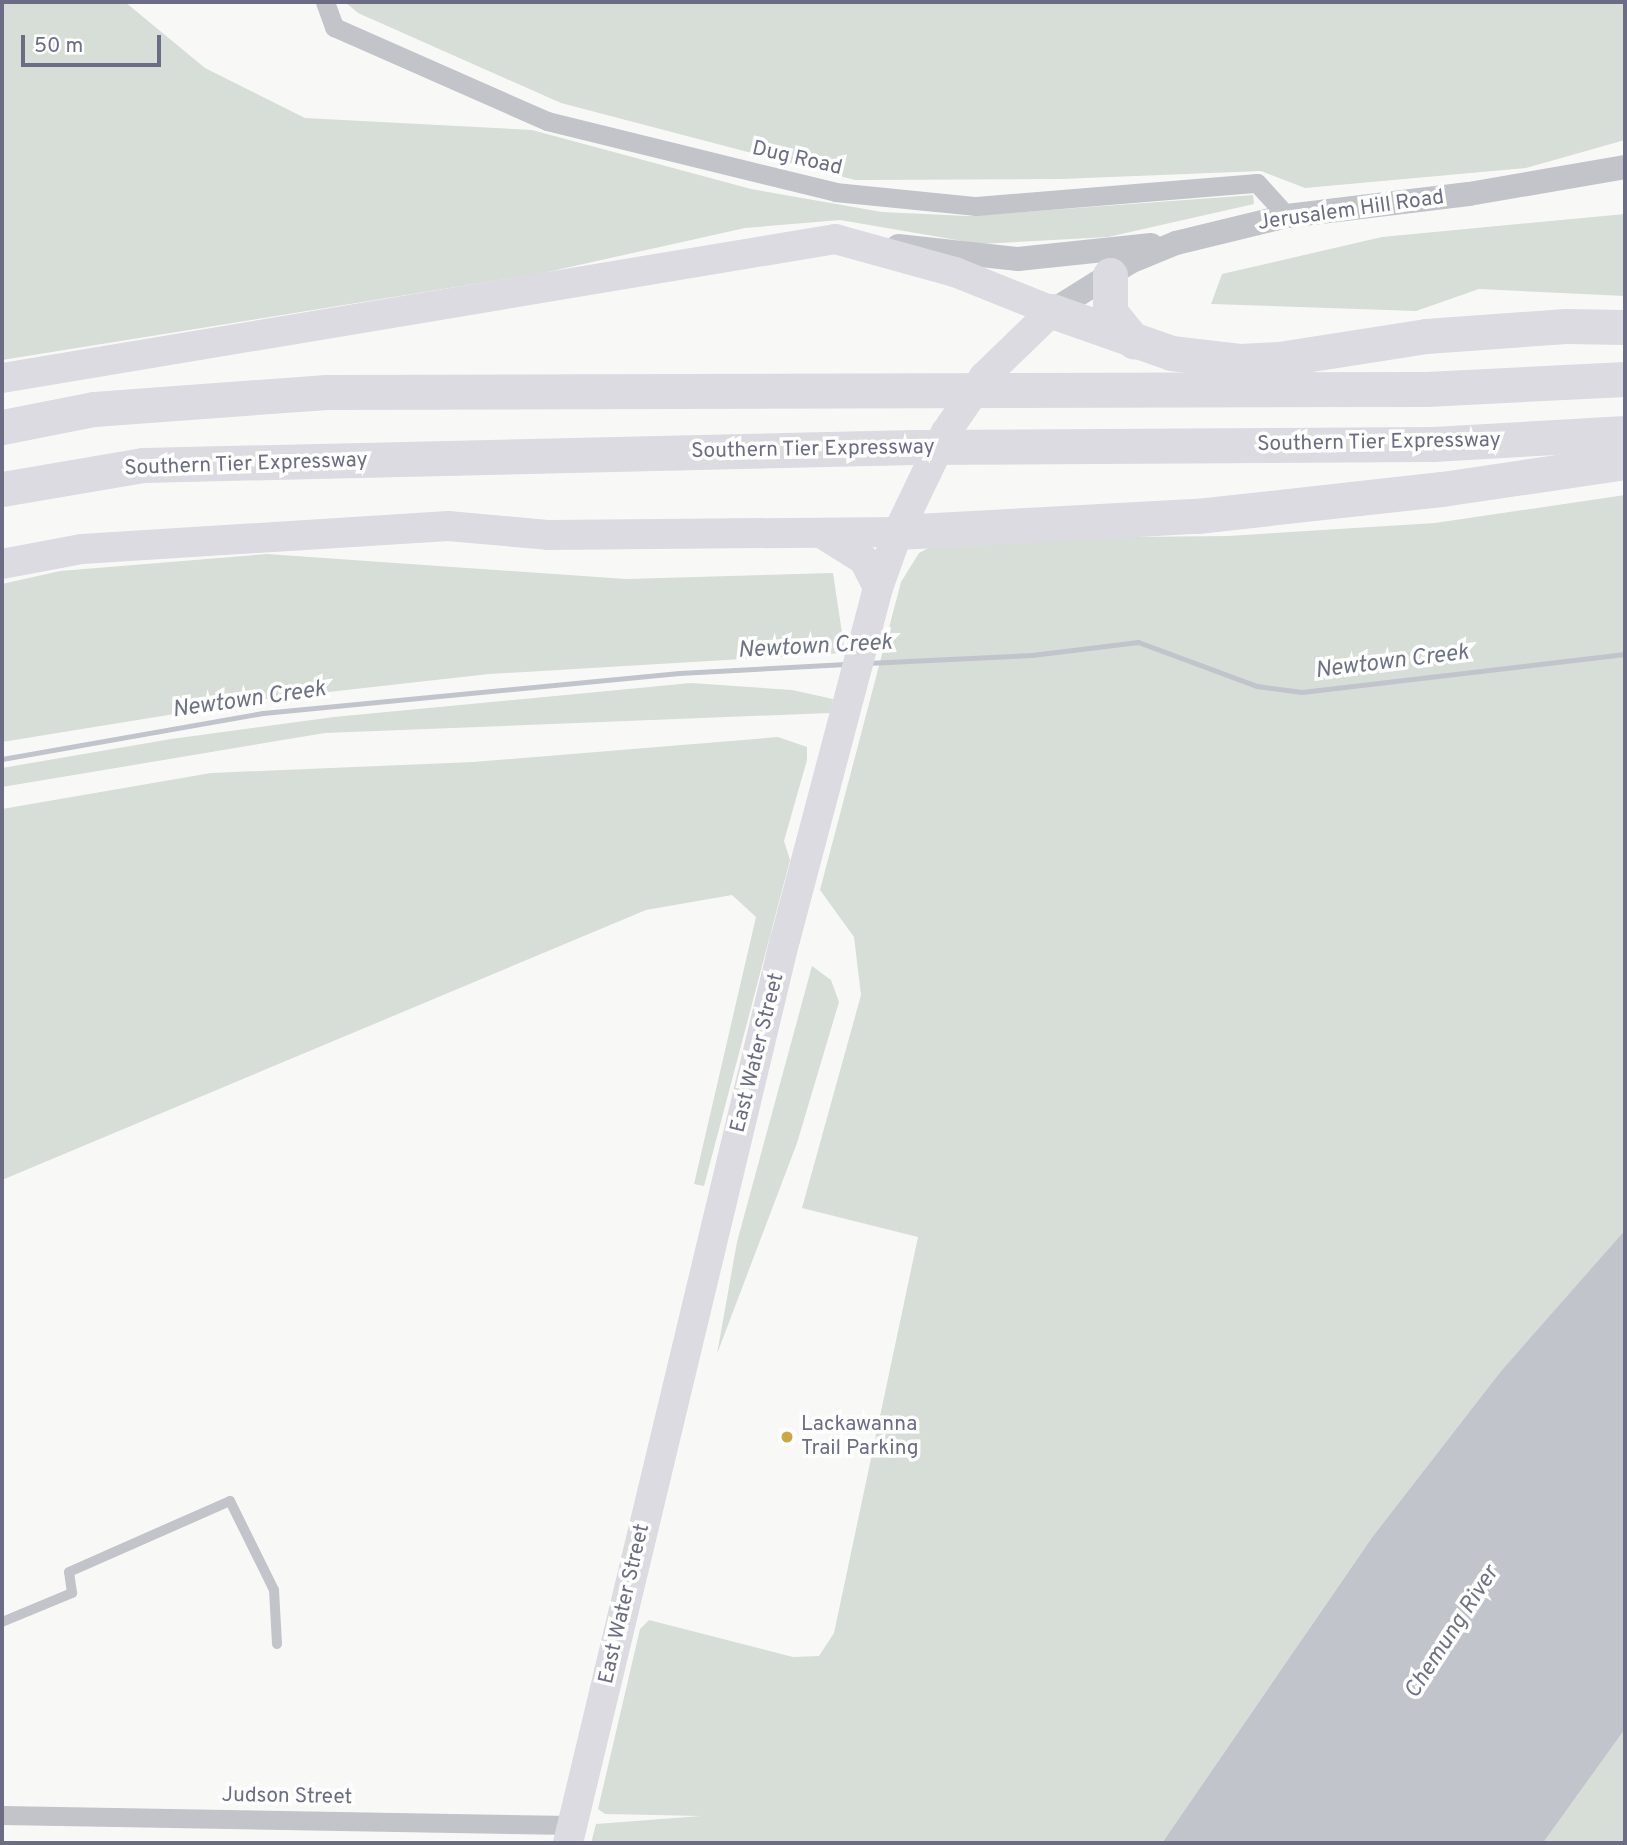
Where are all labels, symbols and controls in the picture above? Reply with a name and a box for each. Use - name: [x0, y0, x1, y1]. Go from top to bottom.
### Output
- scale bar: [24, 21, 164, 65]
- text: 50 m: [34, 33, 83, 60]
- street label: Dug Road: [750, 136, 844, 182]
- street label: Jerusalem Hill Road: [1256, 185, 1446, 237]
- street label: Southern Tier Expressway: [1257, 428, 1501, 458]
- street label: Southern Tier Expressway: [691, 435, 935, 465]
- street label: Southern Tier Expressway: [123, 448, 369, 482]
- water label: Newtown Creek: [737, 630, 893, 666]
- water label: Newtown Creek: [1314, 640, 1470, 686]
- water label: Newtown Creek: [171, 677, 327, 725]
- street label: East Water Street: [726, 970, 790, 1136]
- place label: Lackawanna Trail Parking: [801, 1412, 919, 1462]
- marker: Lackawanna Trail Parking: [779, 1429, 795, 1445]
- street label: East Water Street: [594, 1521, 656, 1687]
- water label: Chemung River: [1400, 1561, 1506, 1705]
- street label: Judson Street: [221, 1783, 353, 1811]

